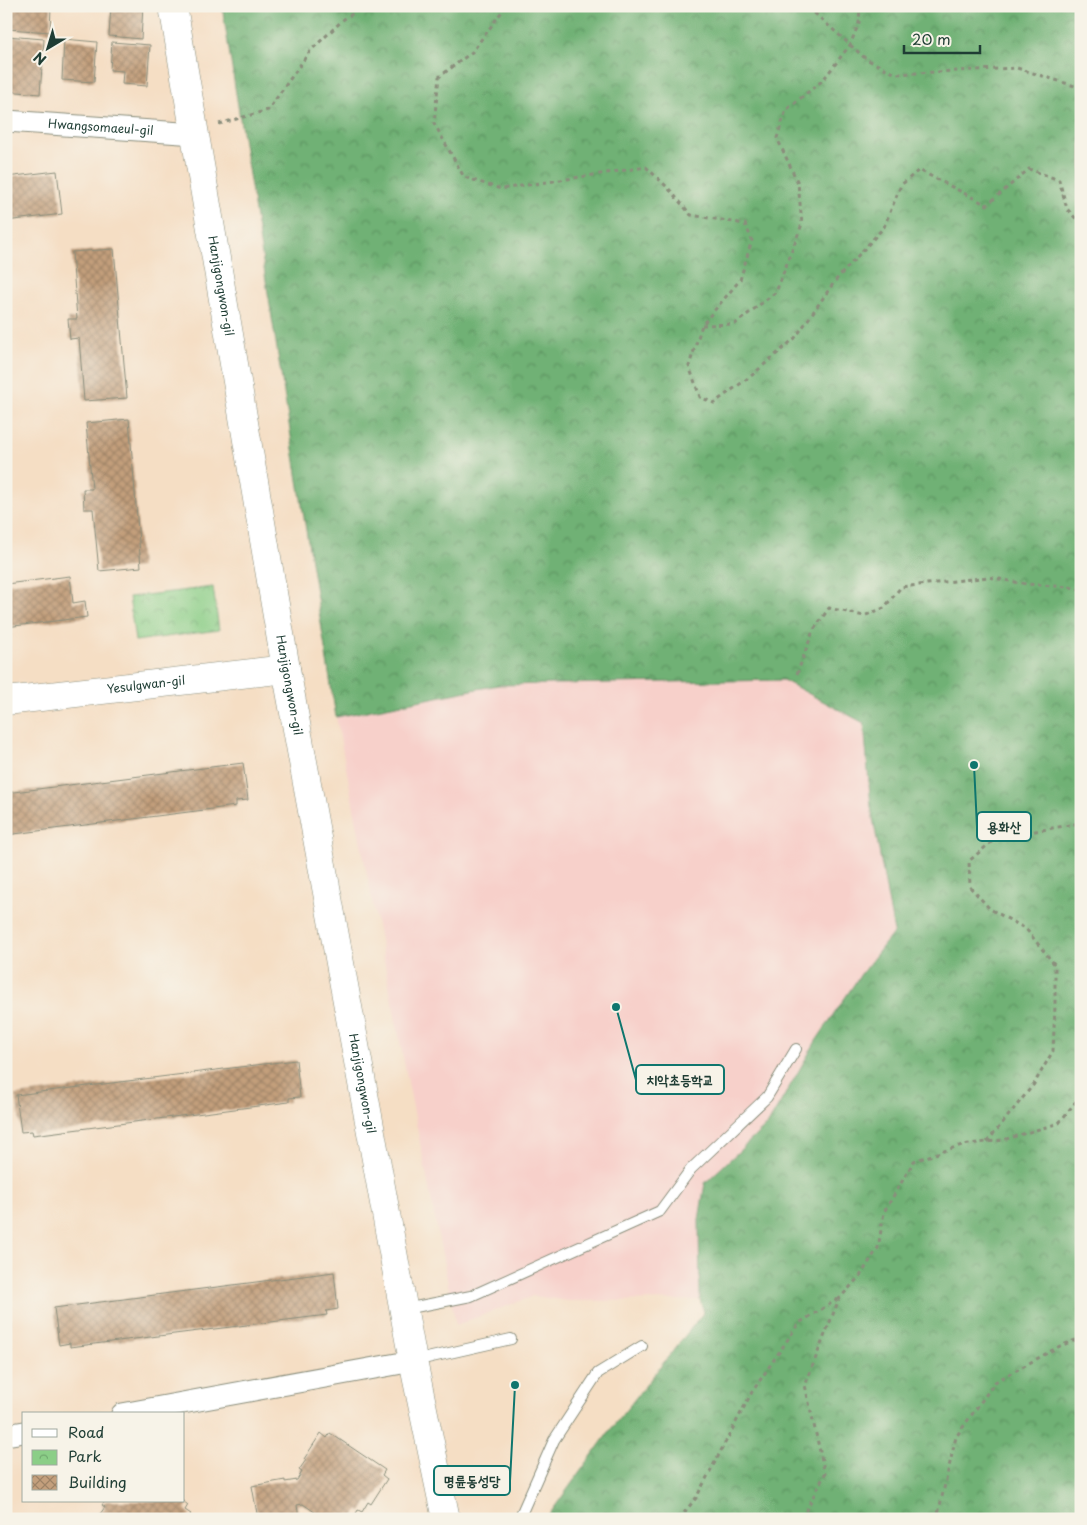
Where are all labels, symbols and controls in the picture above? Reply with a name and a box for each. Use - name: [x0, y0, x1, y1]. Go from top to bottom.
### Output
- north arrow: [22, 22, 72, 72]
- scale bar: [904, 22, 981, 54]
- text: 20 m: [912, 27, 951, 50]
- text: N: [29, 47, 51, 70]
- street label: Hwangsomaeul-gil: [47, 114, 154, 139]
- street label: Hanjigongwon-gil: [204, 234, 239, 337]
- street label: Hanjigongwon-gil: [272, 633, 308, 737]
- street label: Yesulgwan-gil: [106, 671, 186, 697]
- callout: 용화산: [977, 812, 1031, 841]
- text: 용화산: [987, 816, 1022, 837]
- street label: Hanjigongwon-gil: [345, 1032, 381, 1135]
- callout: 치악초등학교: [636, 1065, 724, 1094]
- text: 치악초등학교: [646, 1069, 714, 1090]
- legend: [22, 1412, 185, 1502]
- text: Road: [68, 1420, 104, 1443]
- text: Park: [68, 1444, 102, 1467]
- callout: 명륜동성당: [434, 1466, 510, 1495]
- text: Building: [68, 1470, 127, 1493]
- text: 명륜동성당: [444, 1470, 501, 1491]

